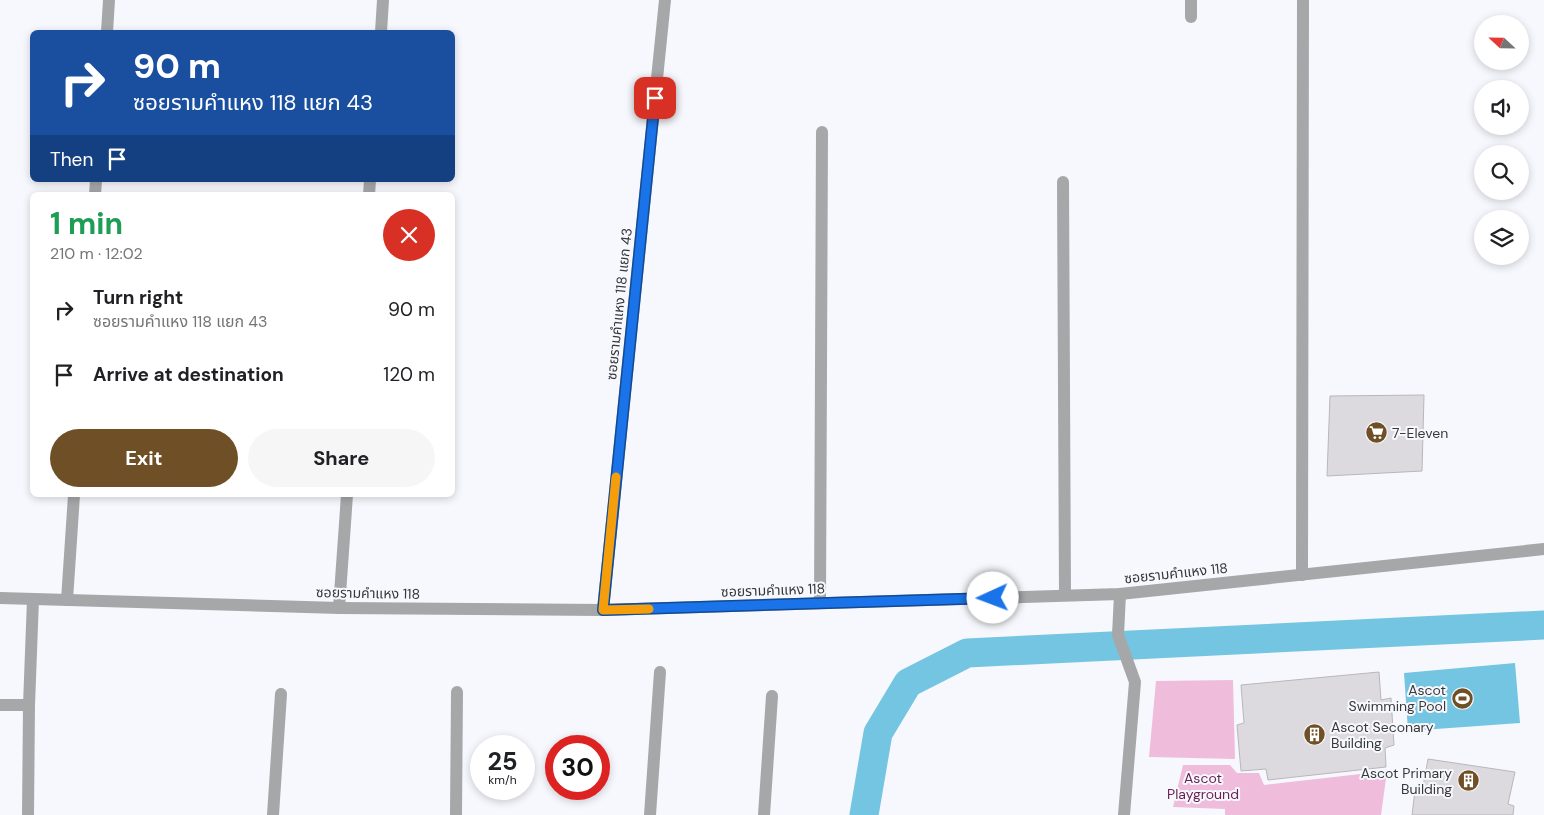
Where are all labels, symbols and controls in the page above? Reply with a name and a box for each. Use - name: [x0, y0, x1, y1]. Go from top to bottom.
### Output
- north arrow: [1474, 15, 1529, 70]
- map controls: [1474, 15, 1529, 265]
- text: 90 m: [133, 43, 221, 89]
- icon: right: [50, 50, 115, 115]
- pin: [634, 77, 676, 119]
- button: sound: [1474, 80, 1529, 135]
- icon: arrive: [641, 84, 669, 112]
- text: ซอยรามคำแหง 118 แยก 43: [133, 88, 373, 117]
- icon: arrive: [103, 145, 131, 173]
- button: search: [1474, 145, 1529, 200]
- text: Then: [50, 147, 93, 172]
- text: 1 min: [50, 204, 123, 243]
- button: close: [383, 209, 435, 261]
- button: layers: [1474, 210, 1529, 265]
- street label: ซอยรามคำแหง 118 แยก 43: [602, 227, 636, 381]
- text: 210 m · 12:02: [50, 243, 143, 264]
- text: Turn right: [93, 285, 183, 310]
- icon: right: [50, 296, 78, 324]
- text: 90 m: [388, 297, 435, 322]
- text: ซอยรามคำแหง 118 แยก 43: [93, 311, 267, 332]
- icon: arrive: [50, 361, 78, 389]
- text: Arrive at destination: [93, 362, 284, 387]
- text: 120 m: [383, 362, 435, 387]
- supermarket icon: 7-Eleven: [1364, 421, 1388, 445]
- place label: 7-Eleven: [1392, 424, 1448, 442]
- button: Exit: [50, 429, 238, 487]
- button: Share: [248, 429, 435, 487]
- street label: ซอยรามคำแหง 118: [1123, 559, 1229, 587]
- position arrow: [966, 571, 1018, 623]
- street label: ซอยรามคำแหง 118: [721, 579, 825, 601]
- street label: ซอยรามคำแหง 118: [316, 583, 420, 603]
- place label: Ascot Swimming Pool: [1349, 681, 1446, 715]
- sports icon: Ascot Swimming Pool: [1450, 686, 1474, 710]
- place label: Ascot Seconary Building: [1331, 718, 1434, 752]
- building icon: Ascot Seconary Building: [1303, 723, 1327, 747]
- speed limit sign: 30: [545, 735, 610, 800]
- text: 25: [488, 745, 517, 778]
- place label: Ascot Primary Building: [1361, 764, 1452, 798]
- park label: Ascot Playground: [1167, 769, 1239, 803]
- building icon: Ascot Primary Building: [1456, 769, 1480, 793]
- text: km/h: [488, 772, 517, 788]

